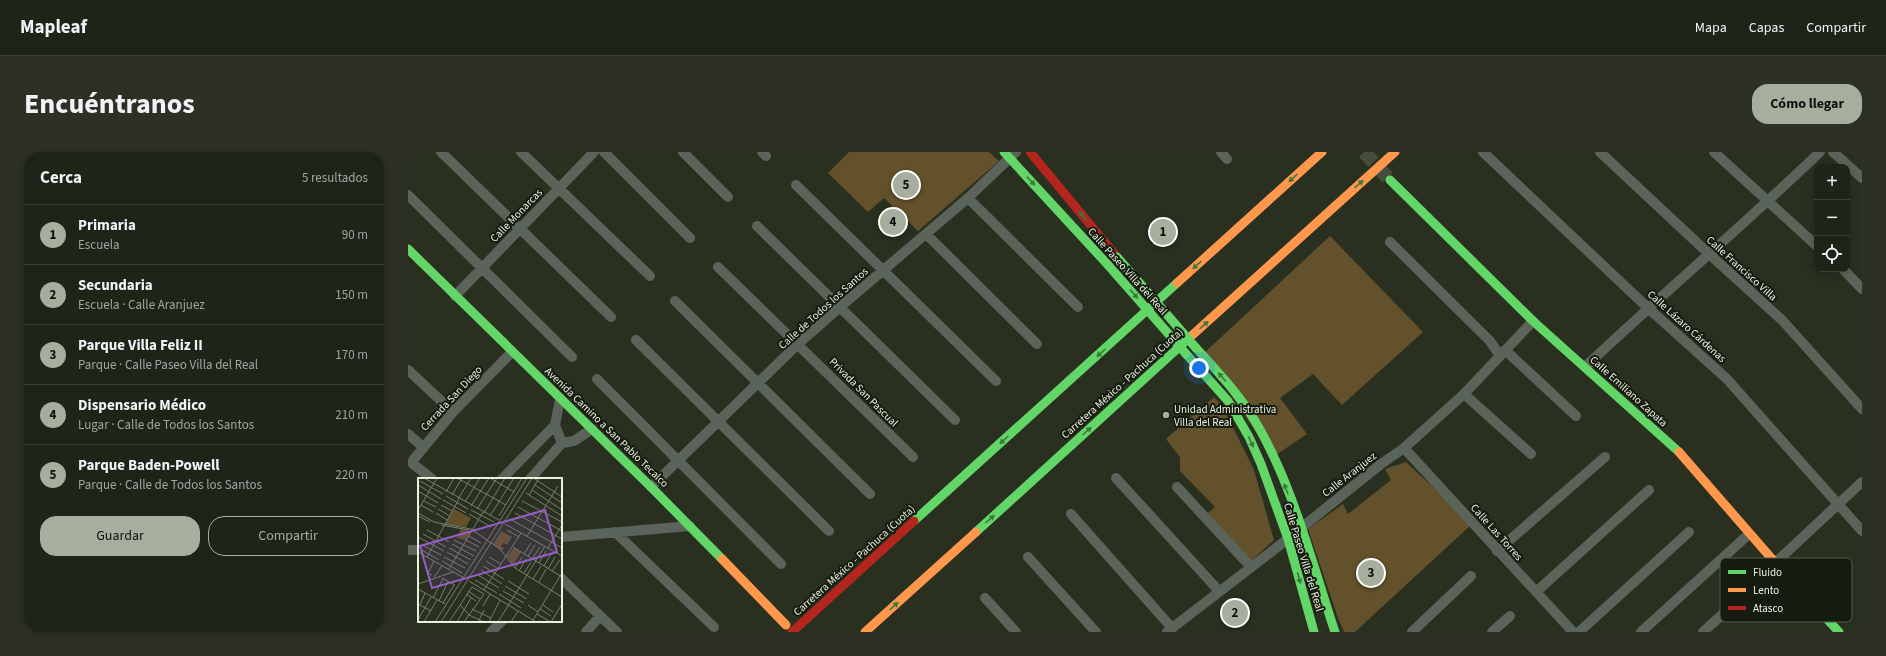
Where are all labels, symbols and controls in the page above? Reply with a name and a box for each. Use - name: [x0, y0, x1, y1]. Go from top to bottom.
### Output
- text: Mapleaf: [20, 14, 87, 41]
- text: Mapa: [1695, 18, 1727, 38]
- text: Capas: [1749, 18, 1784, 38]
- text: Compartir: [1806, 18, 1866, 38]
- text: Encuéntranos: [24, 84, 195, 124]
- button: Cómo llegar: [1752, 84, 1862, 124]
- map controls: [1814, 164, 1850, 272]
- button: +: [1814, 164, 1850, 200]
- text: Cerca: [40, 166, 82, 190]
- text: 5 resultados: [302, 169, 368, 187]
- pin: 5: [893, 170, 919, 200]
- one-way arrow: [1288, 173, 1298, 183]
- one-way arrow: [1026, 176, 1035, 186]
- one-way arrow: [1354, 180, 1365, 189]
- street label: Calle Monarcas: [487, 185, 546, 246]
- button: −: [1814, 200, 1850, 236]
- pin: 4: [880, 207, 906, 237]
- one-way arrow: [1079, 211, 1088, 222]
- text: Primaria: [78, 215, 136, 236]
- pin: 1: [1150, 217, 1176, 247]
- street label: Calle Paseo Villa del Real: [1084, 224, 1171, 318]
- text: 1: [50, 226, 56, 244]
- text: 90 m: [342, 226, 368, 244]
- street label: Calle Francisco Villa: [1703, 233, 1780, 304]
- text: Escuela: [78, 236, 120, 254]
- button: locate: [1814, 236, 1850, 272]
- one-way arrow: [1192, 261, 1202, 270]
- street label: Calle de Todos los Santos: [775, 264, 872, 353]
- text: Secundaria: [78, 275, 153, 296]
- text: 2: [50, 286, 56, 304]
- text: 150 m: [335, 286, 368, 304]
- street label: Calle Lázaro Cárdenas: [1644, 287, 1730, 366]
- one-way arrow: [1129, 289, 1139, 299]
- text: Escuela · Calle Aranjuez: [78, 296, 205, 314]
- one-way arrow: [1199, 321, 1209, 330]
- street label: Carretera México - Pachuca (Cuota): [1058, 325, 1186, 442]
- text: Parque Villa Feliz II: [78, 335, 203, 356]
- text: 3: [50, 346, 56, 364]
- text: 170 m: [335, 346, 368, 364]
- one-way arrow: [1095, 348, 1106, 357]
- street label: Calle Emiliano Zapata: [1587, 352, 1671, 430]
- street label: Privada San Pascual: [826, 355, 902, 430]
- text: Parque · Calle Paseo Villa del Real: [78, 356, 258, 374]
- your location: [1189, 358, 1209, 378]
- street label: Cerrada San Diego: [417, 362, 486, 434]
- street label: Avenida Camino a San Pablo Tecalco: [541, 364, 672, 491]
- one-way arrow: [1217, 372, 1226, 382]
- text: Dispensario Médico: [78, 395, 206, 416]
- place label: Unidad Administrativa Villa del Real: [1174, 402, 1276, 430]
- text: 4: [50, 406, 56, 424]
- text: 210 m: [335, 406, 368, 424]
- marker: Unidad Administrativa Villa del Real: [1161, 410, 1171, 420]
- text: Lugar · Calle de Todos los Santos: [78, 416, 254, 434]
- one-way arrow: [1082, 427, 1092, 436]
- one-way arrow: [999, 435, 1009, 445]
- one-way arrow: [1248, 437, 1254, 448]
- street label: Calle Aranjuez: [1319, 448, 1380, 500]
- text: Parque Baden-Powell: [78, 455, 220, 476]
- text: 5: [50, 466, 56, 484]
- text: 220 m: [335, 466, 368, 484]
- text: Parque · Calle de Todos los Santos: [78, 476, 262, 494]
- inset map: [418, 478, 562, 622]
- one-way arrow: [1282, 483, 1288, 495]
- street label: Calle Paseo Villa del Real: [1280, 501, 1327, 613]
- street label: Calle Las Torres: [1467, 501, 1526, 564]
- street label: Carretera México - Pachuca (Cuota): [790, 502, 918, 619]
- one-way arrow: [985, 514, 995, 523]
- button: Guardar: [40, 516, 200, 556]
- button: Compartir: [208, 516, 368, 556]
- pin: 3: [1358, 558, 1384, 588]
- legend: [1720, 558, 1852, 622]
- text: Fluido: [1753, 565, 1782, 580]
- one-way arrow: [1296, 572, 1302, 584]
- text: Lento: [1753, 583, 1779, 598]
- pin: 2: [1222, 598, 1248, 628]
- one-way arrow: [889, 601, 899, 611]
- text: Atasco: [1753, 601, 1783, 616]

